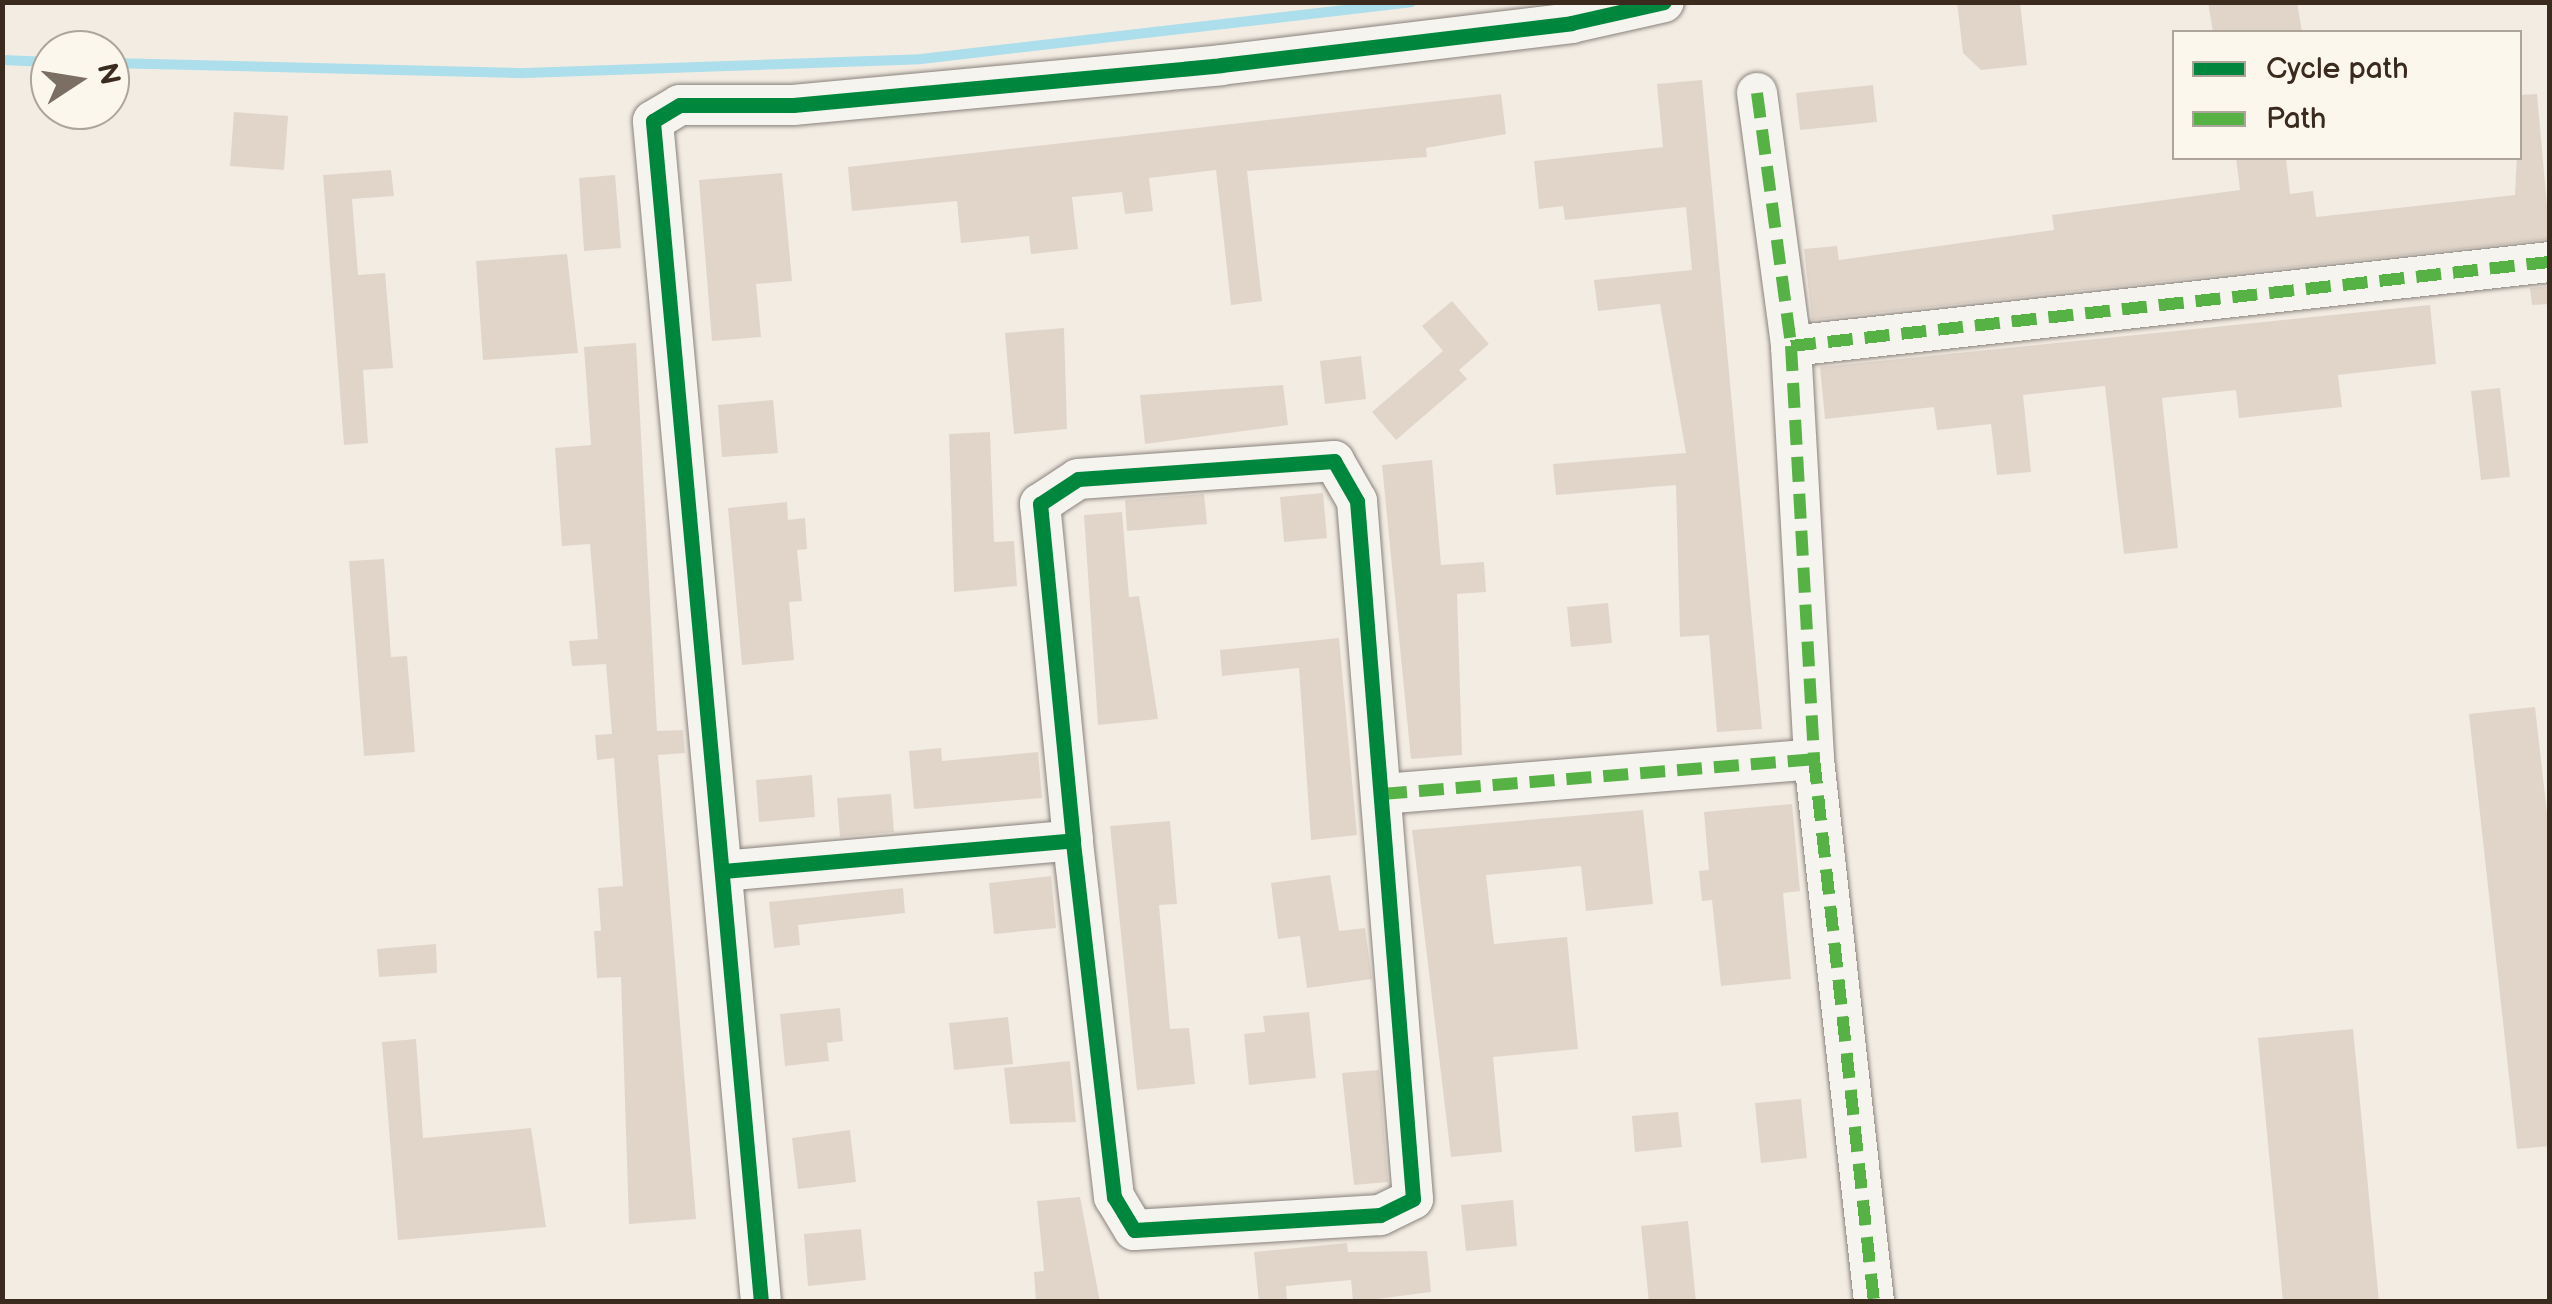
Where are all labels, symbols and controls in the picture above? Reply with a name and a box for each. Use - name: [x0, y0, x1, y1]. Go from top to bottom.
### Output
- north arrow: [30, 30, 130, 130]
- legend: [2172, 30, 2522, 160]
- text: Cycle path: [2266, 51, 2409, 87]
- text: N: [90, 60, 126, 88]
- text: Path: [2266, 101, 2326, 137]

